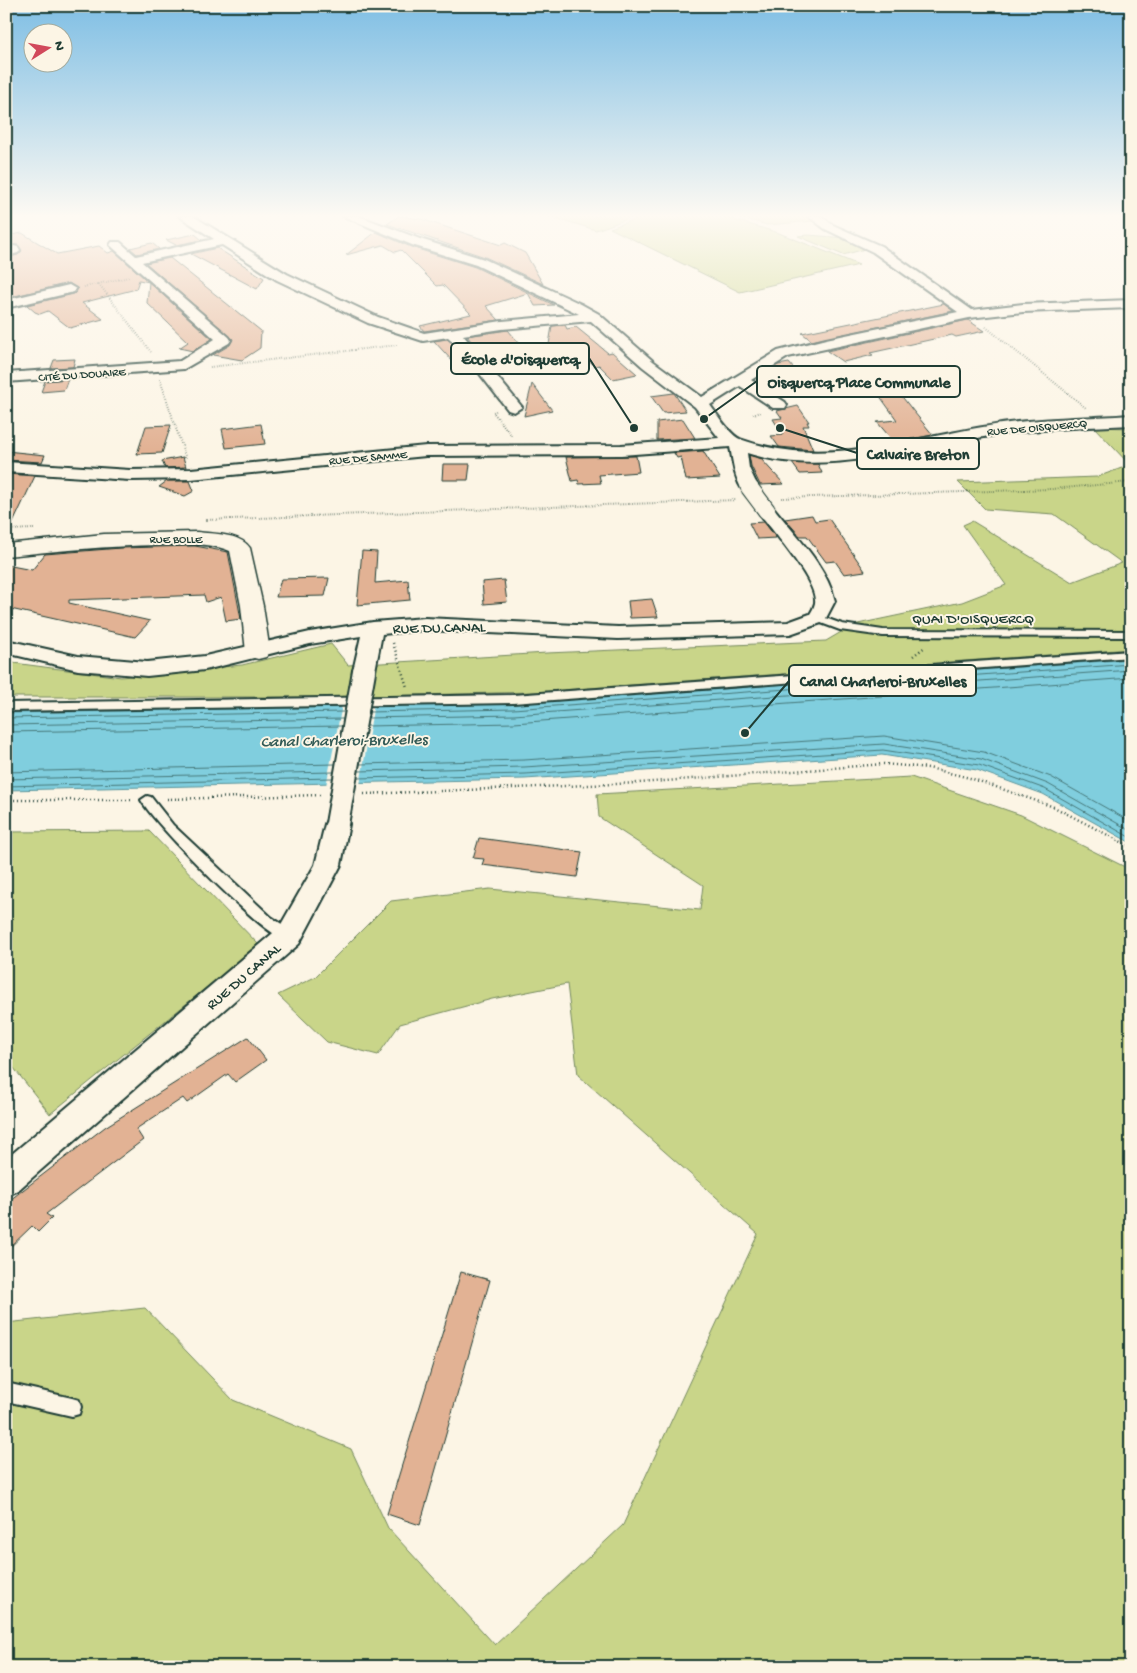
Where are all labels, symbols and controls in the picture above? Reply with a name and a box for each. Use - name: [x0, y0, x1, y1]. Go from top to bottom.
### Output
- north arrow: [22, 22, 72, 72]
- text: N: [49, 40, 68, 52]
- callout: École d'Oisquercq: [451, 343, 589, 374]
- text: École d'Oisquercq: [461, 351, 581, 371]
- street label: CITÉ DU DOUAIRE: [38, 366, 127, 386]
- callout: Oisquercq Place Communale: [757, 366, 960, 397]
- text: Oisquercq Place Communale: [768, 375, 951, 394]
- street label: RUE DE OISQUERCQ: [986, 418, 1088, 440]
- callout: Calvaire Breton: [857, 438, 979, 469]
- text: Calvaire Breton: [866, 447, 970, 466]
- street label: RUE DE SAMME: [328, 449, 408, 469]
- street label: RUE BOLLE: [149, 534, 203, 548]
- street label: QUAI D'OISQUERCQ: [912, 611, 1034, 629]
- street label: RUE DU CANAL: [393, 619, 486, 639]
- callout: Canal Charleroi-Bruxelles: [789, 665, 976, 696]
- text: Canal Charleroi-Bruxelles: [799, 674, 967, 693]
- water label: Canal Charleroi-Bruxelles: [261, 732, 430, 753]
- street label: RUE DU CANAL: [203, 940, 286, 1015]

